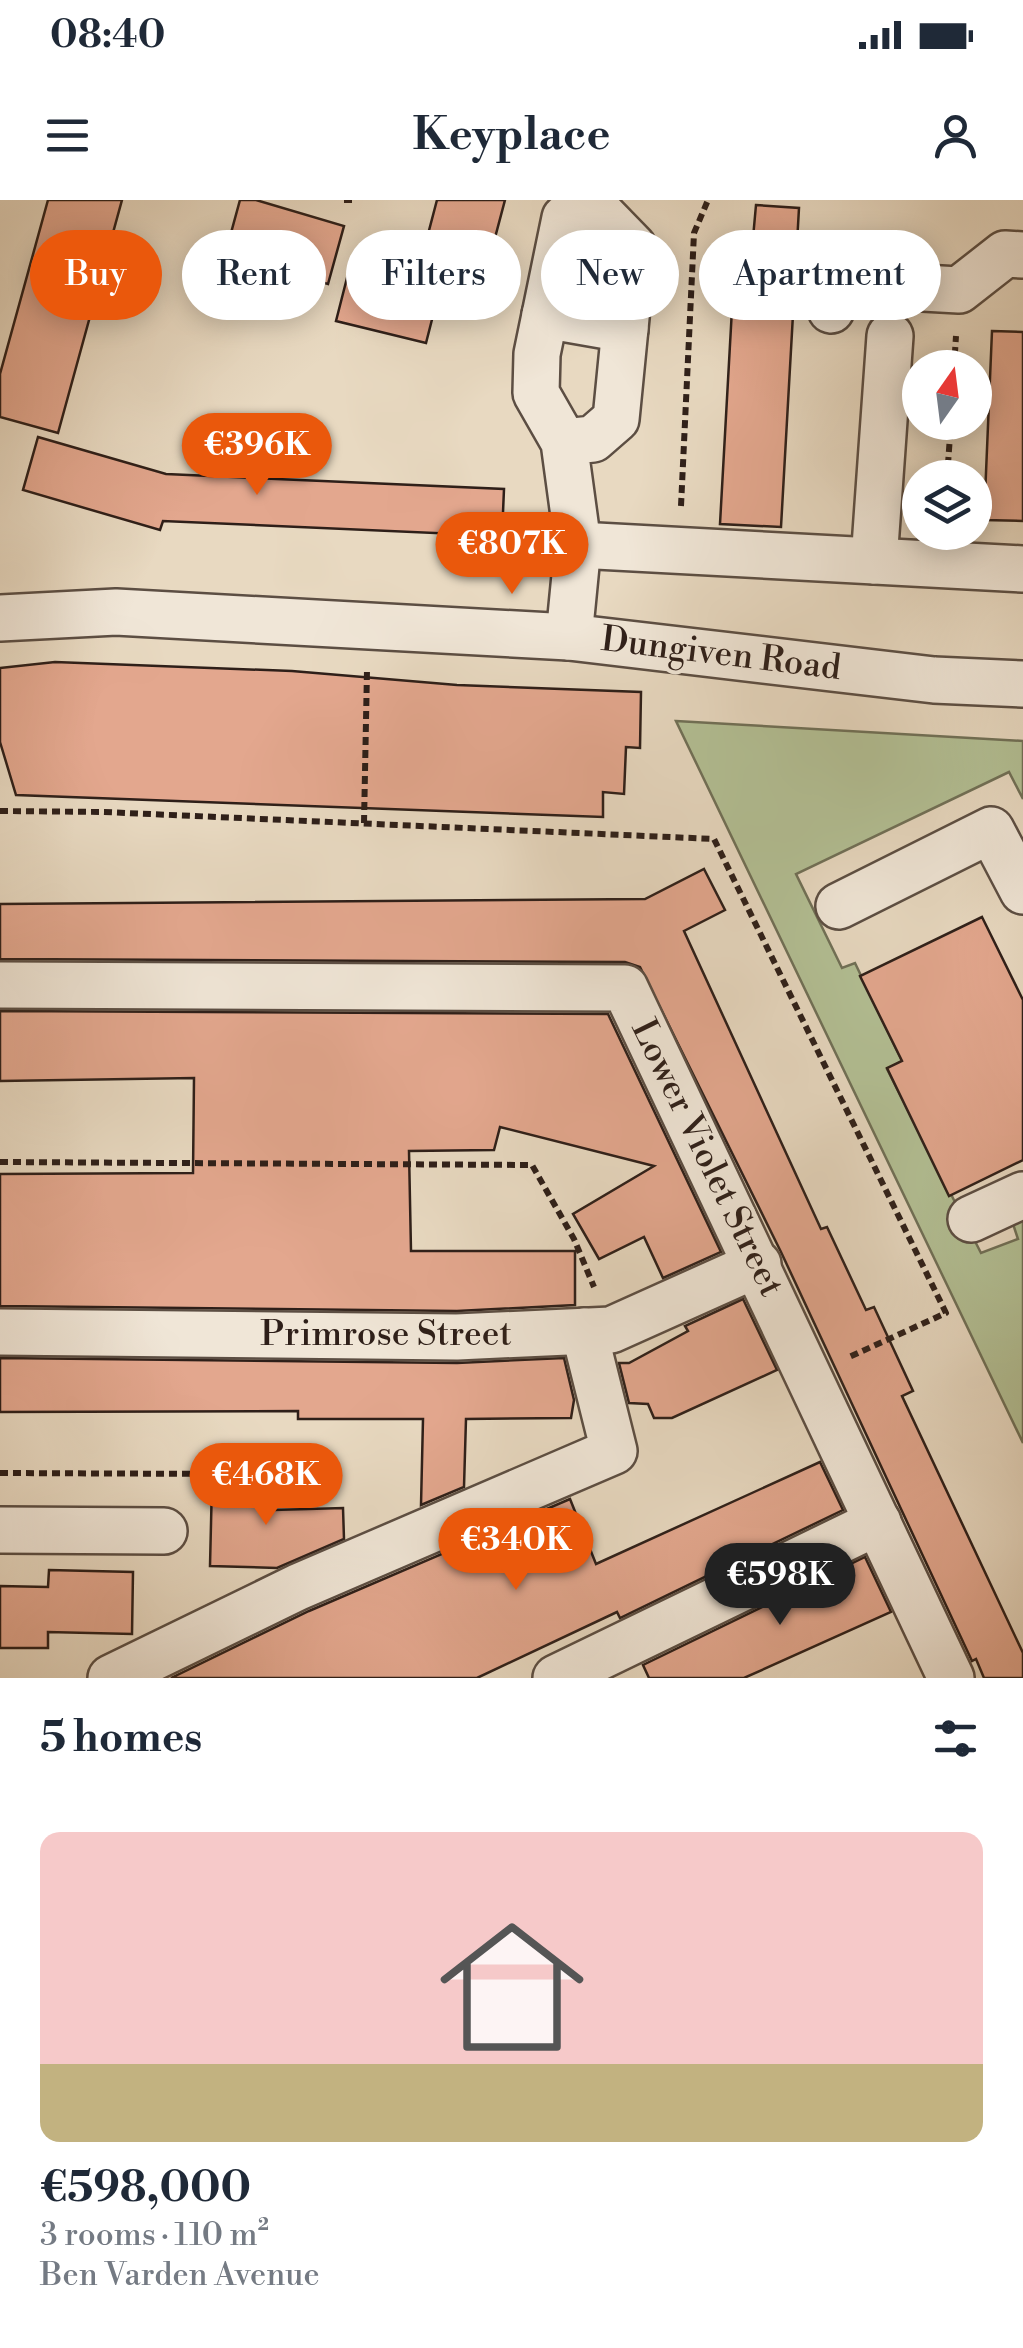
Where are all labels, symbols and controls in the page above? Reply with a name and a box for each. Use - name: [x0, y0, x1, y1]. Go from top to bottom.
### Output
- text: 08:40: [50, 12, 165, 59]
- text: Keyplace: [413, 107, 610, 164]
- icon: menu: [40, 108, 95, 163]
- icon: person: [928, 108, 983, 163]
- chip: Buy: [30, 230, 162, 320]
- chip: Rent: [182, 230, 326, 320]
- chip: Filters: [346, 230, 521, 320]
- chip: New: [541, 230, 679, 320]
- chip: Apartment: [699, 230, 941, 320]
- north arrow: [902, 350, 992, 440]
- map controls: [902, 350, 992, 550]
- pin: €396K: [187, 413, 327, 498]
- text: €396K: [204, 425, 310, 465]
- button: layers: [902, 460, 992, 550]
- pin: €807K: [442, 512, 582, 597]
- text: €807K: [457, 524, 567, 564]
- street label: Dungiven Road: [599, 618, 844, 690]
- street label: Lower Violet Street: [621, 1012, 793, 1304]
- street label: Primrose Street: [260, 1313, 512, 1356]
- pin: €468K: [196, 1443, 336, 1528]
- text: €468K: [212, 1455, 320, 1495]
- pin: €340K: [446, 1508, 586, 1593]
- text: €340K: [460, 1520, 572, 1560]
- pin: €598K: [710, 1543, 850, 1628]
- text: €598K: [726, 1555, 834, 1595]
- icon: filters: [928, 1711, 983, 1766]
- text: 5 homes: [40, 1712, 202, 1765]
- icon: home: [422, 1897, 602, 2077]
- text: €598,000: [40, 2162, 251, 2215]
- text: 3 rooms · 110 m²: [40, 2215, 269, 2255]
- text: Ben Varden Avenue: [40, 2255, 320, 2295]

